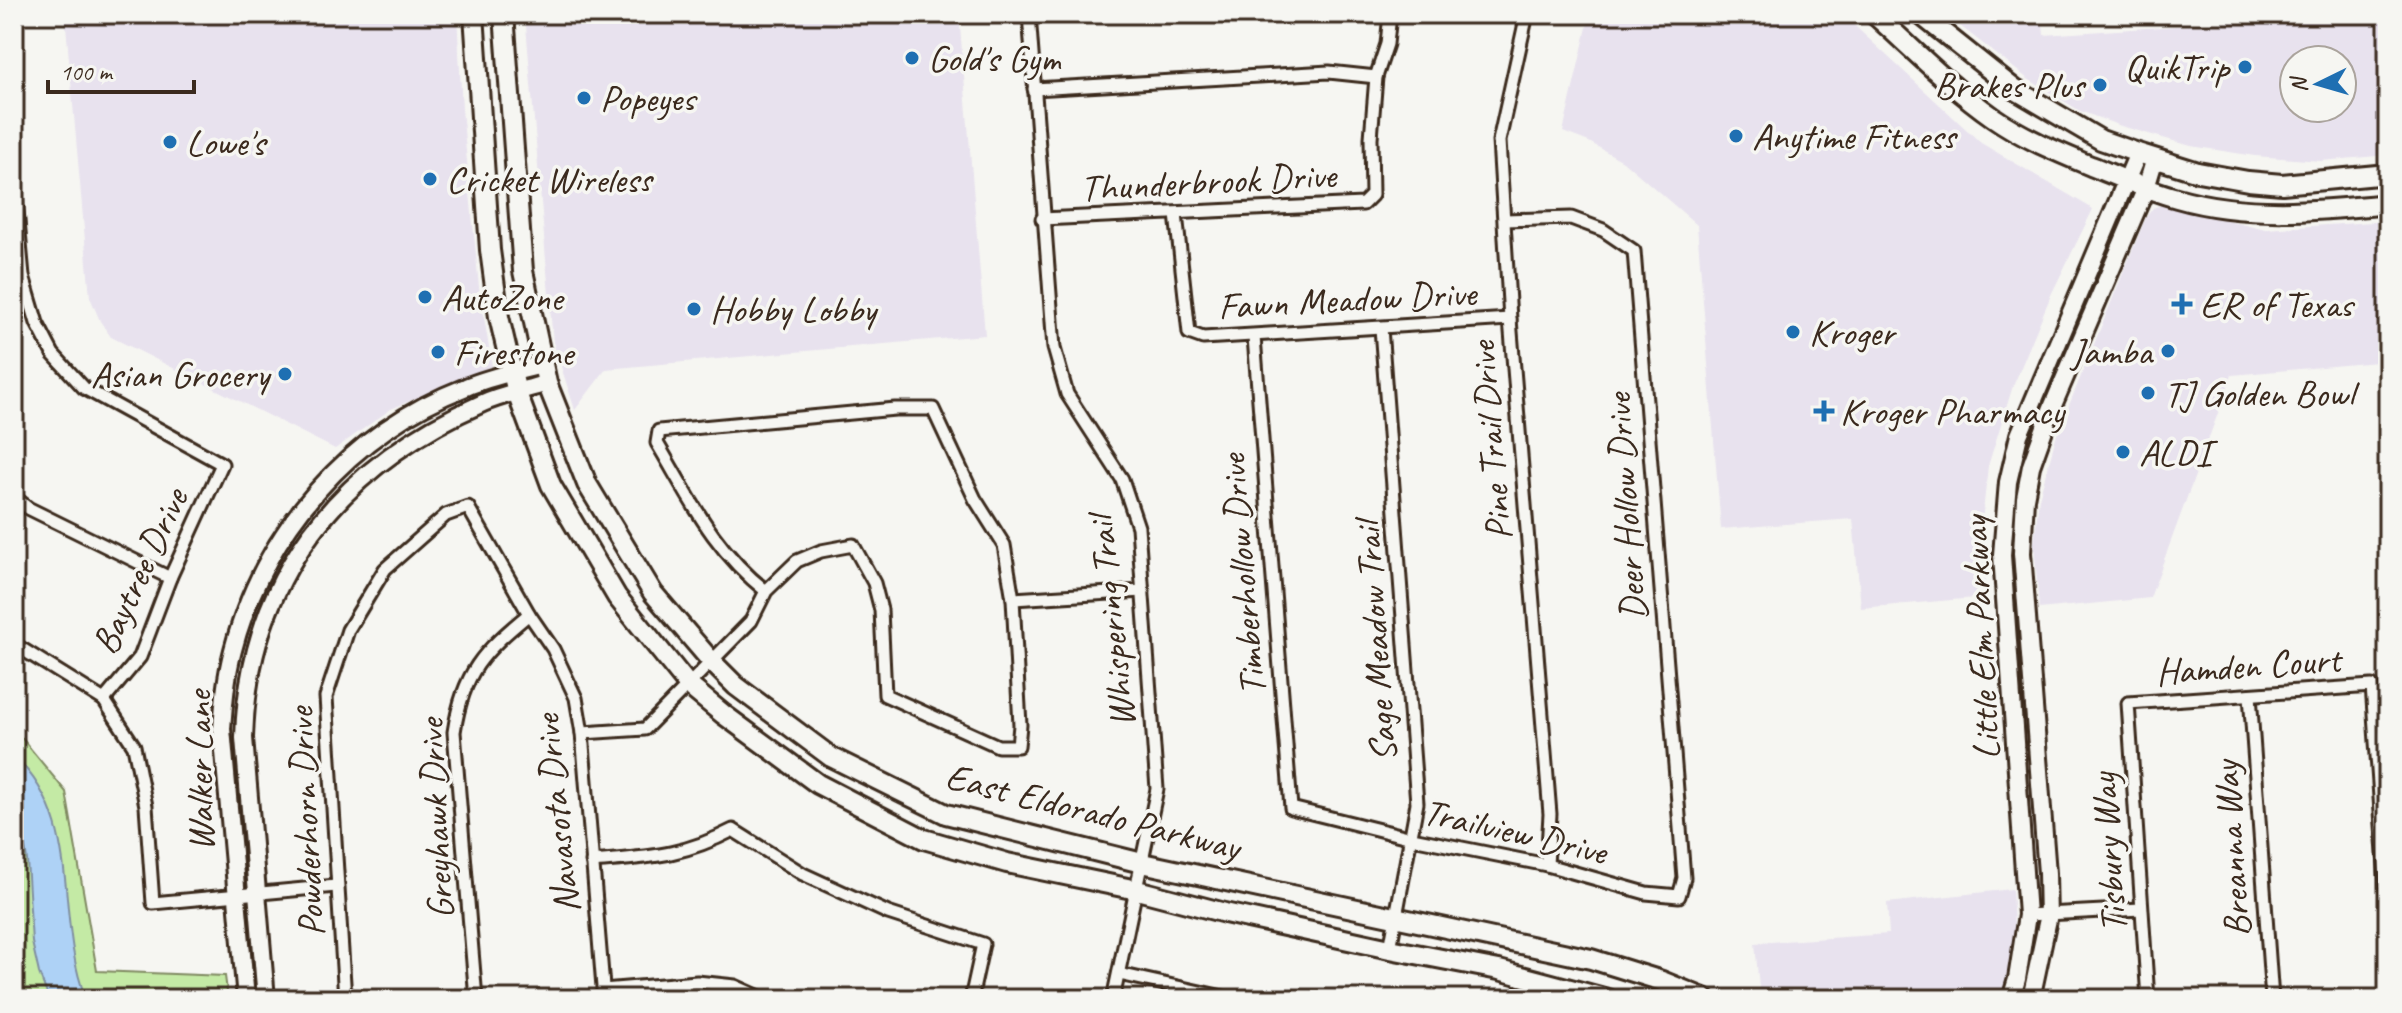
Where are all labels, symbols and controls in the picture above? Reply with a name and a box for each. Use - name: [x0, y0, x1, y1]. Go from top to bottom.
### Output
- place label: Gold's Gym: [928, 35, 1062, 82]
- scale bar: [48, 44, 194, 94]
- place label: QuikTrip: [2124, 44, 2232, 91]
- north arrow: [2278, 44, 2358, 124]
- marker: Gold's Gym: [903, 49, 921, 67]
- text: 100 m: [60, 57, 114, 87]
- marker: QuikTrip: [2236, 58, 2254, 76]
- place label: Brakes Plus: [1934, 62, 2087, 109]
- text: N: [2284, 74, 2314, 94]
- place label: Popeyes: [600, 75, 698, 122]
- marker: Brakes Plus: [2091, 76, 2109, 94]
- marker: Popeyes: [575, 89, 593, 107]
- place label: Anytime Fitness: [1752, 113, 1959, 160]
- place label: Lowe's: [186, 119, 269, 166]
- marker: Anytime Fitness: [1727, 127, 1745, 145]
- marker: Lowe's: [161, 133, 179, 151]
- street label: Thunderbrook Drive: [1079, 151, 1340, 212]
- place label: Cricket Wireless: [446, 156, 654, 203]
- marker: Cricket Wireless: [421, 170, 439, 188]
- street label: Fawn Meadow Drive: [1217, 269, 1480, 330]
- place label: AutoZone: [441, 274, 565, 321]
- place label: ER of Texas: [2200, 281, 2355, 328]
- place label: Hobby Lobby: [710, 286, 879, 333]
- marker: AutoZone: [416, 288, 434, 306]
- marker: ER of Texas: [2171, 293, 2193, 315]
- marker: Hobby Lobby: [685, 300, 703, 318]
- place label: Kroger: [1809, 309, 1898, 356]
- marker: Kroger: [1784, 323, 1802, 341]
- place label: Jamba: [2069, 328, 2155, 375]
- place label: Firestone: [454, 329, 576, 376]
- street label: Pine Trail Drive: [1458, 337, 1523, 542]
- marker: Jamba: [2159, 342, 2177, 360]
- marker: Firestone: [429, 343, 447, 361]
- place label: Asian Grocery: [91, 351, 272, 398]
- marker: Asian Grocery: [276, 365, 294, 383]
- place label: TJ Golden Bowl: [2164, 370, 2360, 417]
- marker: TJ Golden Bowl: [2139, 384, 2157, 402]
- place label: Kroger Pharmacy: [1840, 388, 2067, 435]
- street label: Deer Hollow Drive: [1594, 389, 1657, 622]
- marker: Kroger Pharmacy: [1815, 402, 1833, 420]
- place label: ALDI: [2139, 429, 2219, 476]
- marker: ALDI: [2114, 443, 2132, 461]
- street label: Timberhollow Drive: [1208, 450, 1276, 697]
- street label: Baytree Drive: [81, 479, 199, 661]
- street label: Whispering Trail: [1076, 508, 1146, 730]
- street label: Little Elm Parkway: [1950, 512, 2010, 761]
- street label: Sage Meadow Trail: [1343, 514, 1407, 764]
- street label: Hamden Court: [2154, 635, 2345, 695]
- street label: Walker Lane: [175, 688, 224, 852]
- street label: Powderhorn Drive: [276, 704, 335, 938]
- street label: Navasota Drive: [522, 710, 590, 915]
- street label: Greyhawk Drive: [407, 715, 464, 920]
- street label: East Eldorado Parkway: [941, 752, 1248, 871]
- street label: Breanna Way: [2202, 756, 2261, 938]
- street label: Tisbury Way: [2079, 769, 2138, 934]
- street label: Trailview Drive: [1419, 788, 1614, 876]

